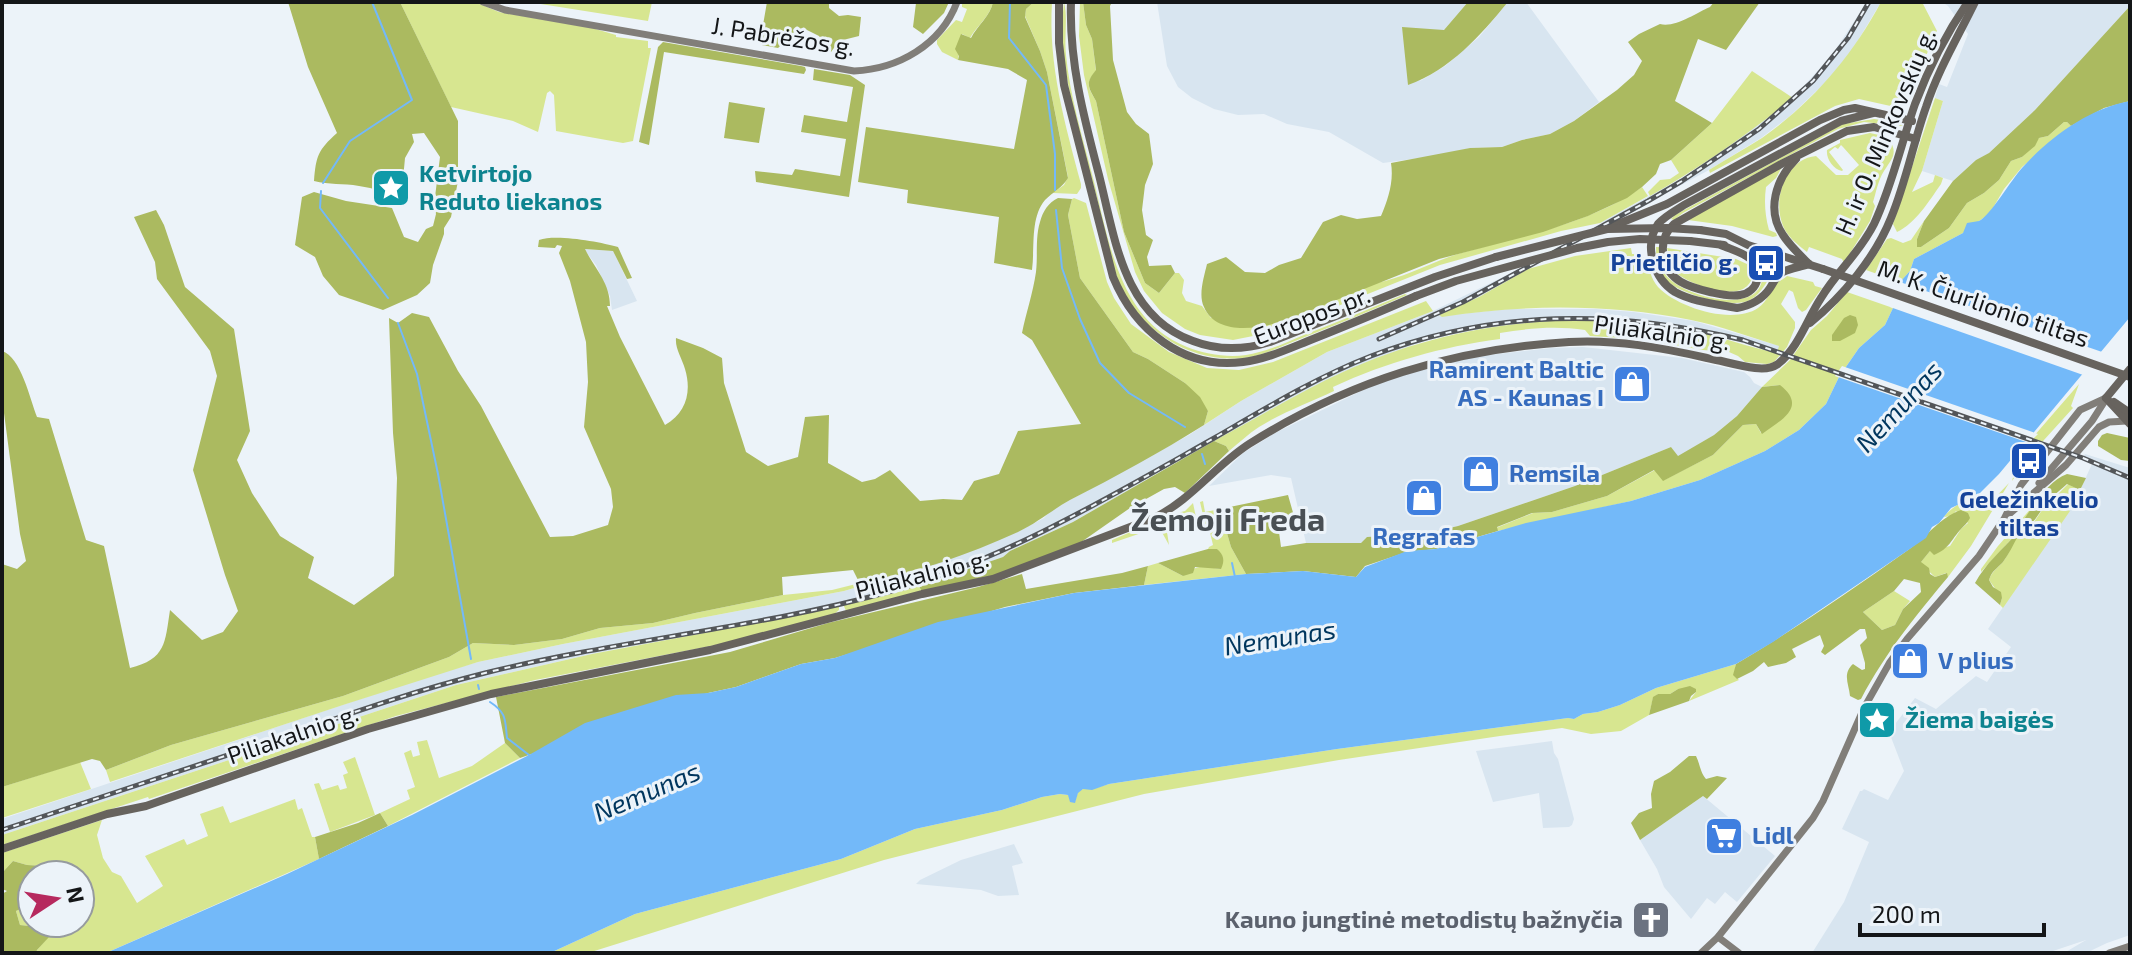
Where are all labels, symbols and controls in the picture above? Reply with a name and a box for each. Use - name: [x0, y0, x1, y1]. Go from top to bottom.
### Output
- street label: J. Pabrėžos g.: [710, 10, 857, 61]
- street label: H. ir O. Minkovskių g.: [1828, 24, 1941, 239]
- place label: Ketvirtojo Reduto liekanos: [419, 158, 602, 215]
- place icon: Ketvirtojo Reduto liekanos: [370, 167, 412, 209]
- bus stop icon: Prietilčio g.: [1745, 242, 1787, 284]
- place label: Prietilčio g.: [1610, 247, 1738, 276]
- street label: M. K. Čiurlionio tiltas: [1874, 253, 2093, 352]
- street label: Europos pr.: [1249, 279, 1374, 350]
- street label: Piliakalnio g.: [1593, 308, 1732, 355]
- place label: Ramirent Baltic AS - Kaunas I: [1429, 354, 1604, 411]
- water label: Nemunas: [1848, 354, 1948, 458]
- shop icon: Ramirent Baltic AS - Kaunas I: [1611, 363, 1653, 405]
- bus stop icon: Geležinkelio tiltas: [2008, 440, 2050, 482]
- shop icon: Remsila: [1460, 453, 1502, 495]
- place label: Remsila: [1509, 458, 1600, 487]
- shop icon: Regrafas: [1403, 477, 1445, 519]
- place label: Geležinkelio tiltas: [1959, 484, 2099, 541]
- district label: Žemoji Freda: [1131, 499, 1325, 537]
- place label: Regrafas: [1373, 521, 1475, 550]
- street label: Piliakalnio g.: [852, 543, 991, 604]
- water label: Nemunas: [1222, 612, 1338, 661]
- shop icon: V plius: [1889, 640, 1931, 682]
- place label: V plius: [1938, 645, 2014, 674]
- street label: Piliakalnio g.: [223, 698, 362, 770]
- place icon: Žiema baigės: [1856, 699, 1898, 741]
- place label: Žiema baigės: [1905, 704, 2054, 733]
- water label: Nemunas: [588, 754, 704, 827]
- supermarket icon: Lidl: [1703, 815, 1745, 857]
- place label: Lidl: [1752, 820, 1794, 849]
- north arrow: [16, 859, 96, 939]
- text: N: [62, 884, 91, 905]
- scale bar: [1860, 887, 2044, 937]
- church icon: Kauno jungtinė metodistų bažnyčia: [1630, 899, 1672, 941]
- text: 200 m: [1872, 899, 1941, 928]
- place label: Kauno jungtinė metodistų bažnyčia: [1225, 904, 1623, 933]

